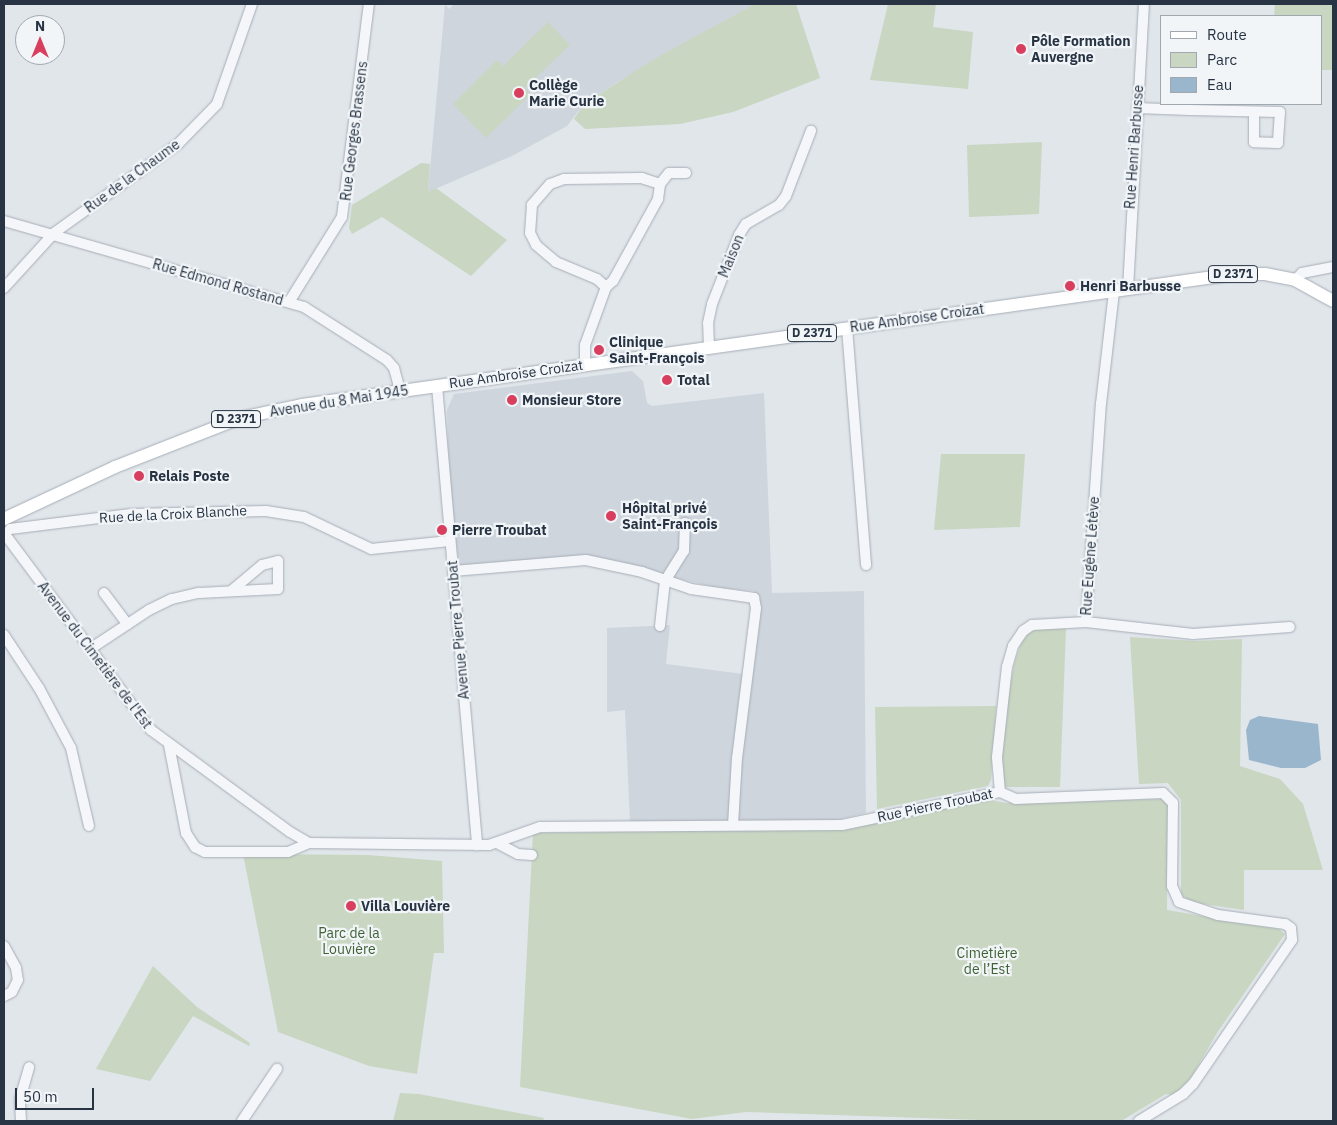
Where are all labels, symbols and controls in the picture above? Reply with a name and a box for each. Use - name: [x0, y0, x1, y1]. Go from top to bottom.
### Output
- north arrow: [15, 15, 65, 65]
- legend: [1160, 15, 1322, 105]
- text: N: [35, 17, 45, 35]
- text: Route: [1207, 25, 1247, 44]
- place label: Pôle Formation Auvergne: [1031, 33, 1131, 65]
- marker: Pôle Formation Auvergne: [1015, 43, 1027, 55]
- text: Parc: [1207, 50, 1237, 69]
- street label: Rue Georges Brassens: [337, 60, 371, 202]
- text: Eau: [1207, 75, 1232, 94]
- place label: Collège Marie Curie: [529, 77, 604, 110]
- street label: Rue Henri Barbusse: [1121, 84, 1147, 210]
- marker: Collège Marie Curie: [513, 87, 525, 99]
- street label: Rue de la Chaume: [81, 136, 183, 216]
- street label: Maison: [715, 232, 747, 280]
- street label: Rue Edmond Rostand: [151, 255, 285, 309]
- road number: D 2371: [1208, 264, 1258, 284]
- place label: Henri Barbusse: [1080, 278, 1181, 294]
- marker: Henri Barbusse: [1064, 280, 1076, 292]
- street label: Rue Ambroise Croizat: [849, 300, 985, 336]
- road number: D 2371: [787, 323, 837, 342]
- place label: Clinique Saint-François: [609, 334, 705, 367]
- marker: Clinique Saint-François: [593, 344, 605, 356]
- street label: Rue Ambroise Croizat: [448, 356, 584, 392]
- place label: Total: [677, 372, 710, 388]
- marker: Total: [661, 374, 673, 386]
- street label: Avenue du 8 Mai 1945: [268, 382, 410, 420]
- place label: Monsieur Store: [522, 392, 621, 408]
- marker: Monsieur Store: [506, 394, 518, 406]
- road number: D 2371: [211, 409, 261, 428]
- place label: Relais Poste: [149, 468, 230, 484]
- marker: Relais Poste: [133, 470, 145, 482]
- street label: Rue Eugène Létève: [1077, 496, 1103, 616]
- place label: Hôpital privé Saint-François: [622, 500, 718, 532]
- street label: Rue de la Croix Blanche: [99, 502, 247, 526]
- marker: Hôpital privé Saint-François: [604, 509, 618, 523]
- place label: Pierre Troubat: [452, 522, 547, 538]
- marker: Pierre Troubat: [436, 524, 448, 536]
- street label: Avenue Pierre Troubat: [444, 560, 472, 700]
- street label: Avenue du Cimetière de l'Est: [34, 578, 156, 732]
- street label: Rue Pierre Troubat: [876, 785, 994, 825]
- place label: Villa Louvière: [361, 898, 450, 914]
- marker: Villa Louvière: [345, 900, 357, 912]
- park label: Parc de la Louvière: [318, 925, 380, 958]
- park label: Cimetière de l’Est: [957, 945, 1017, 978]
- scale bar: [18, 1078, 96, 1110]
- text: 50 m: [23, 1087, 58, 1106]

